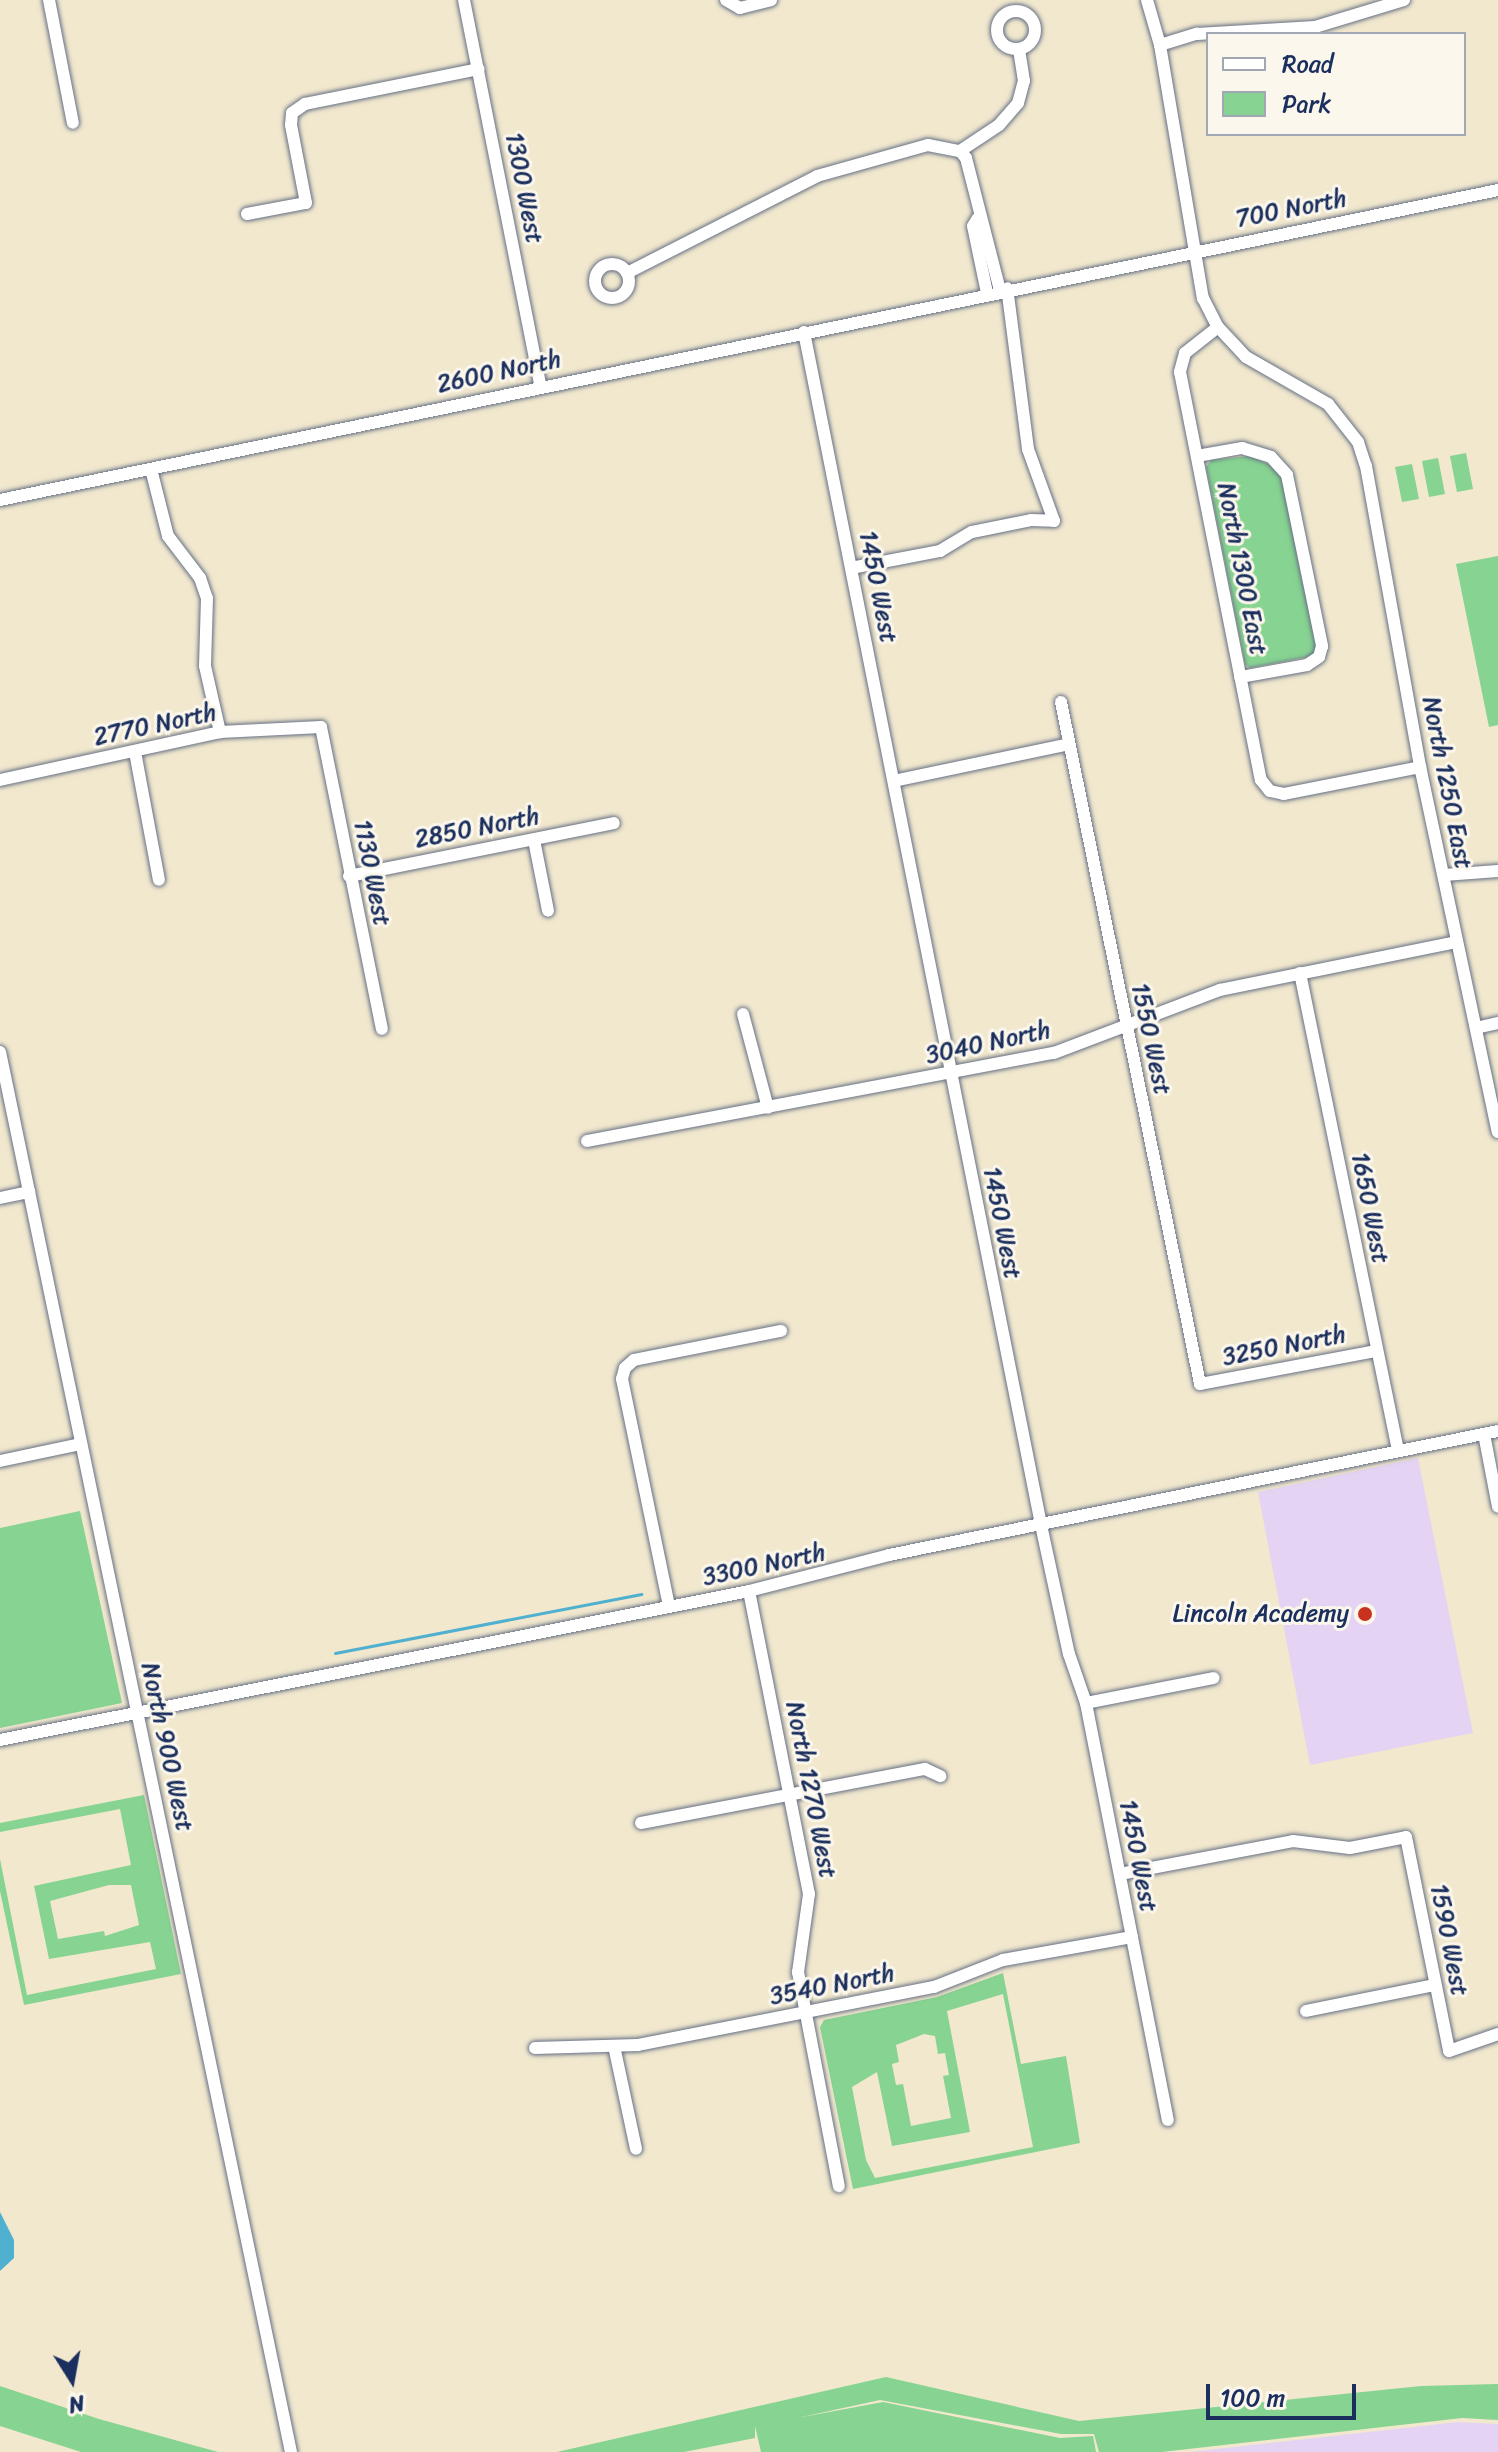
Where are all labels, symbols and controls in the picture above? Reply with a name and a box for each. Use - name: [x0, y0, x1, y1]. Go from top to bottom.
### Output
- legend: [1206, 32, 1466, 136]
- text: Road: [1282, 43, 1333, 85]
- text: Park: [1282, 83, 1331, 125]
- street label: 1300 West: [499, 130, 549, 246]
- street label: 700 North: [1233, 184, 1349, 234]
- street label: 2600 North: [434, 345, 564, 399]
- street label: North 1300 East: [1211, 480, 1273, 658]
- street label: 1450 West: [853, 528, 903, 646]
- street label: North 1250 East: [1416, 694, 1478, 872]
- street label: 2770 North: [91, 698, 219, 752]
- street label: 2850 North: [412, 802, 542, 854]
- street label: 1130 West: [348, 817, 396, 929]
- street label: 1550 West: [1125, 981, 1177, 1097]
- street label: 3040 North: [923, 1016, 1053, 1070]
- street label: 1650 West: [1345, 1150, 1395, 1266]
- street label: 1450 West: [977, 1164, 1027, 1282]
- street label: 3250 North: [1220, 1320, 1348, 1372]
- street label: 3300 North: [700, 1538, 828, 1592]
- place label: Lincoln Academy: [1173, 1600, 1349, 1628]
- marker: Lincoln Academy: [1356, 1605, 1374, 1623]
- street label: North 900 West: [135, 1660, 199, 1834]
- street label: North 1270 West: [780, 1699, 842, 1881]
- street label: 1450 West: [1113, 1797, 1163, 1915]
- street label: 1590 West: [1424, 1882, 1474, 1998]
- street label: 3540 North: [767, 1959, 897, 2011]
- north arrow: [32, 2340, 112, 2420]
- scale bar: [1210, 2368, 1360, 2418]
- text: 100 m: [1220, 2377, 1285, 2419]
- text: N: [65, 2383, 88, 2425]

